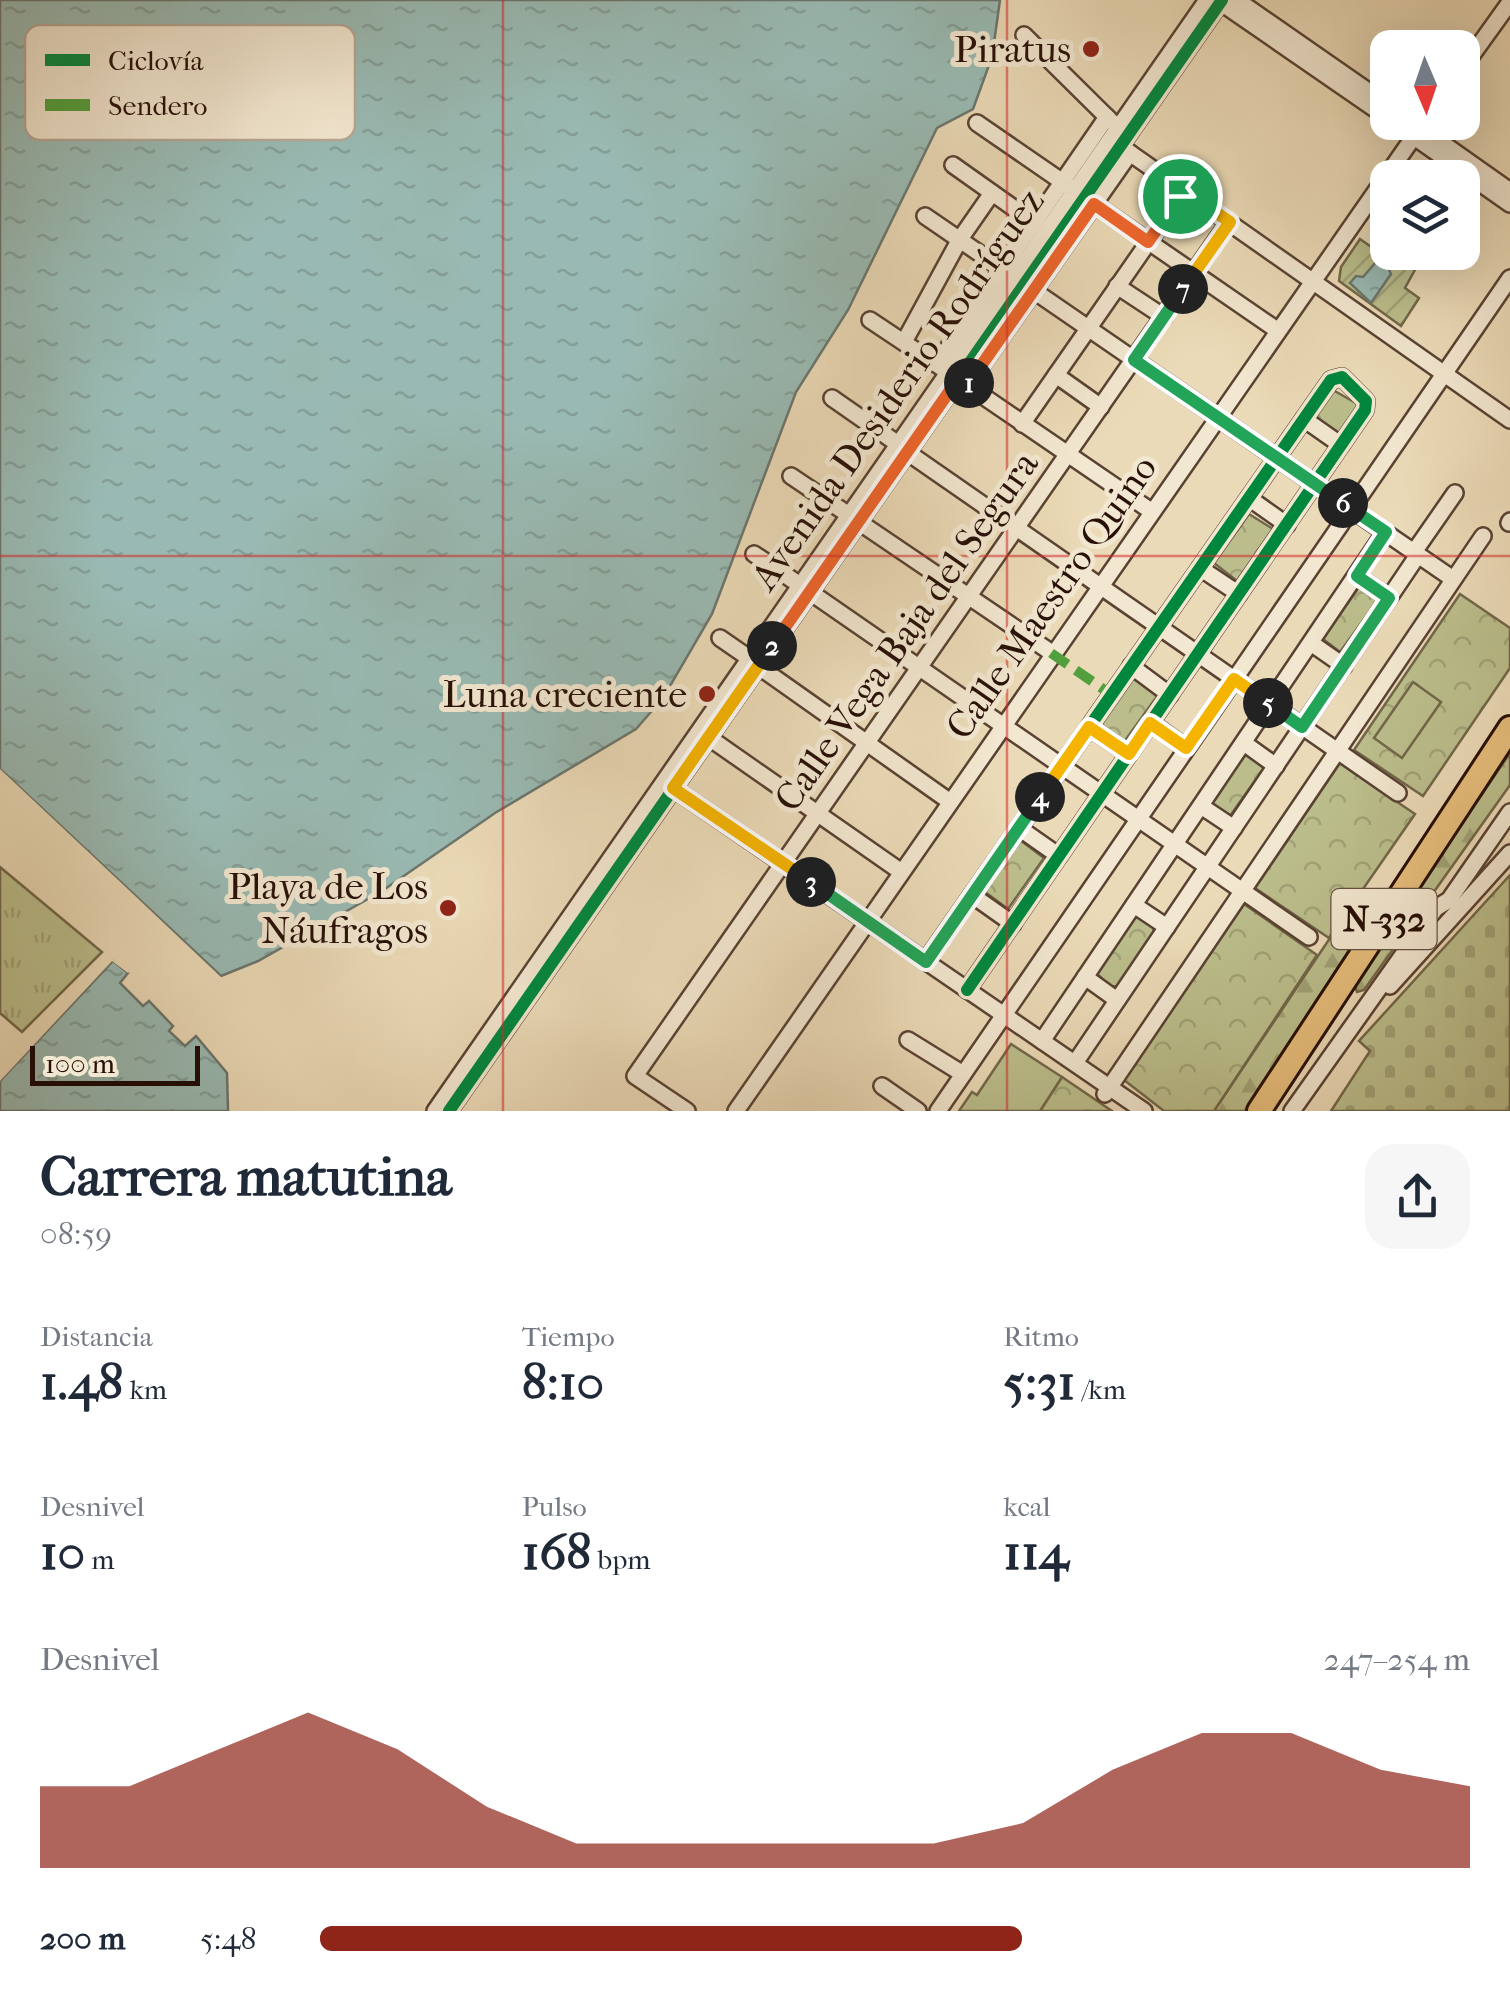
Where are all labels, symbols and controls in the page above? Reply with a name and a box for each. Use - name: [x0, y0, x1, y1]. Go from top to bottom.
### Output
- legend: [25, 25, 355, 140]
- place label: Piratus: [954, 27, 1071, 72]
- north arrow: [1370, 30, 1480, 140]
- map controls: [1370, 30, 1480, 270]
- marker: Piratus: [1080, 38, 1102, 60]
- text: Ciclovía: [108, 44, 205, 77]
- text: Sendero: [108, 89, 207, 122]
- pin: [1138, 154, 1223, 239]
- button: layers: [1370, 160, 1480, 270]
- icon: arrive: [1153, 169, 1208, 224]
- street label: Avenida Desiderio Rodríguez: [740, 180, 1053, 600]
- pin: 7: [1158, 264, 1208, 314]
- text: 7: [1176, 272, 1190, 305]
- pin: 1: [944, 358, 994, 408]
- text: 1: [964, 366, 974, 399]
- street label: Calle Vega Baja del Segura: [765, 443, 1048, 820]
- street label: Calle Maestro Quino: [937, 447, 1166, 748]
- pin: 6: [1318, 478, 1368, 528]
- text: 6: [1335, 486, 1351, 519]
- pin: 2: [747, 621, 797, 671]
- text: 2: [765, 629, 779, 662]
- place label: Luna creciente: [443, 672, 687, 717]
- pin: 5: [1243, 678, 1293, 728]
- marker: Luna creciente: [696, 683, 718, 705]
- text: 5: [1262, 686, 1274, 719]
- pin: 4: [1015, 772, 1065, 822]
- text: 4: [1032, 780, 1048, 813]
- pin: 3: [786, 857, 836, 907]
- place label: Playa de Los Náufragos: [228, 864, 428, 953]
- text: 3: [805, 865, 817, 898]
- road number: N-332: [1332, 889, 1436, 949]
- marker: Playa de Los Náufragos: [437, 897, 459, 919]
- scale bar: [30, 1041, 200, 1086]
- text: 100 m: [45, 1047, 115, 1080]
- button: share: [1365, 1144, 1470, 1249]
- text: Carrera matutina: [40, 1145, 452, 1209]
- text: 08:59: [40, 1215, 112, 1252]
- text: Distancia: [40, 1320, 153, 1353]
- text: Tiempo: [522, 1320, 615, 1353]
- text: Ritmo: [1003, 1320, 1079, 1353]
- text: 1.48: [40, 1353, 123, 1412]
- text: 8:10: [522, 1353, 604, 1412]
- text: 5:31: [1003, 1353, 1075, 1412]
- text: km: [123, 1373, 167, 1406]
- text: /km: [1075, 1373, 1126, 1406]
- text: Desnivel: [40, 1490, 145, 1523]
- text: Pulso: [522, 1490, 587, 1523]
- text: kcal: [1003, 1490, 1050, 1523]
- text: 10: [40, 1523, 85, 1582]
- text: 168: [522, 1523, 591, 1582]
- text: 114: [1003, 1523, 1069, 1582]
- text: m: [85, 1543, 114, 1576]
- text: bpm: [591, 1543, 651, 1576]
- text: Desnivel: [40, 1641, 160, 1678]
- text: 247–254 m: [1324, 1641, 1470, 1678]
- text: 200 m: [40, 1920, 125, 1957]
- text: 5:48: [200, 1920, 257, 1957]

